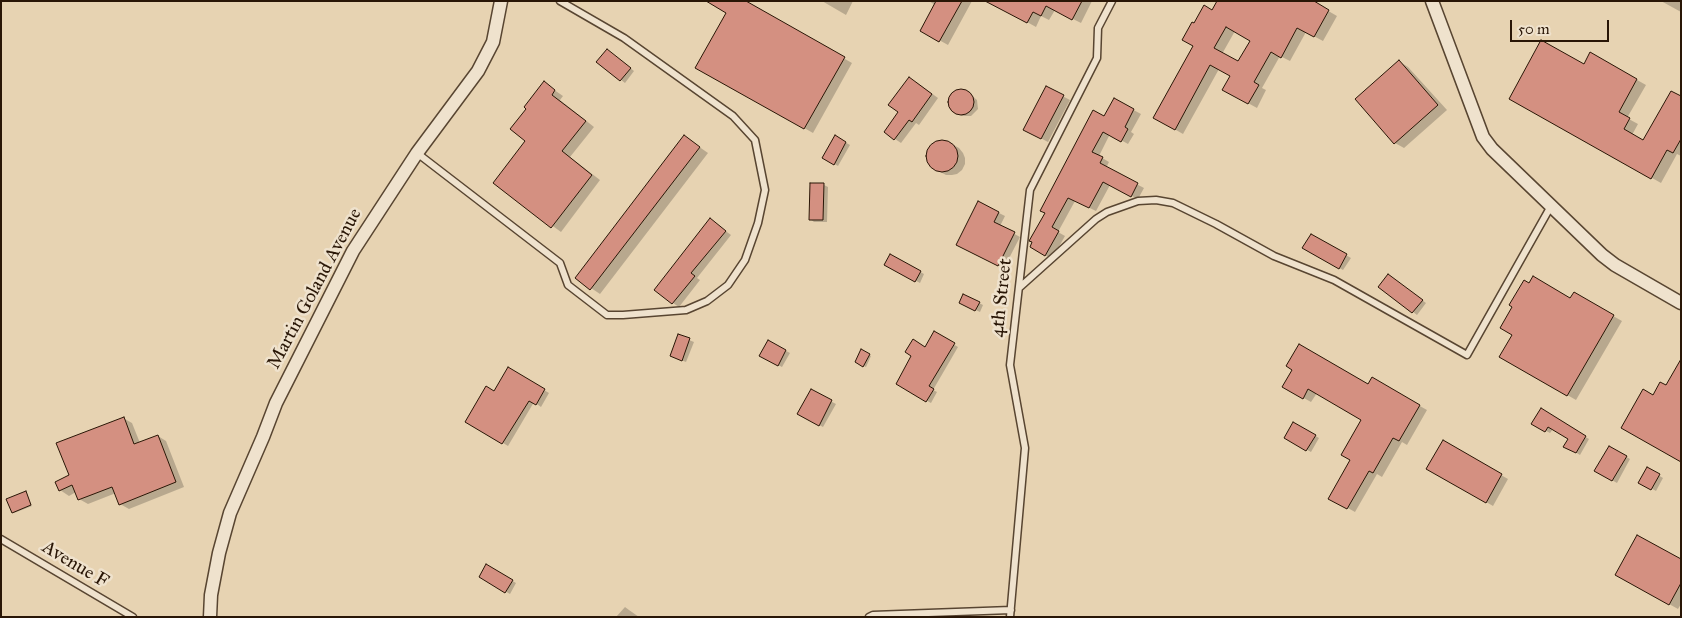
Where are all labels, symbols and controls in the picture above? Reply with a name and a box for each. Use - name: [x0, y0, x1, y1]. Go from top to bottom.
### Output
- scale bar: [1512, 10, 1611, 42]
- text: 50 m: [1518, 20, 1550, 38]
- street label: Martin Goland Avenue: [263, 205, 367, 373]
- street label: 4th Street: [987, 257, 1017, 339]
- street label: Avenue F: [38, 536, 112, 594]

